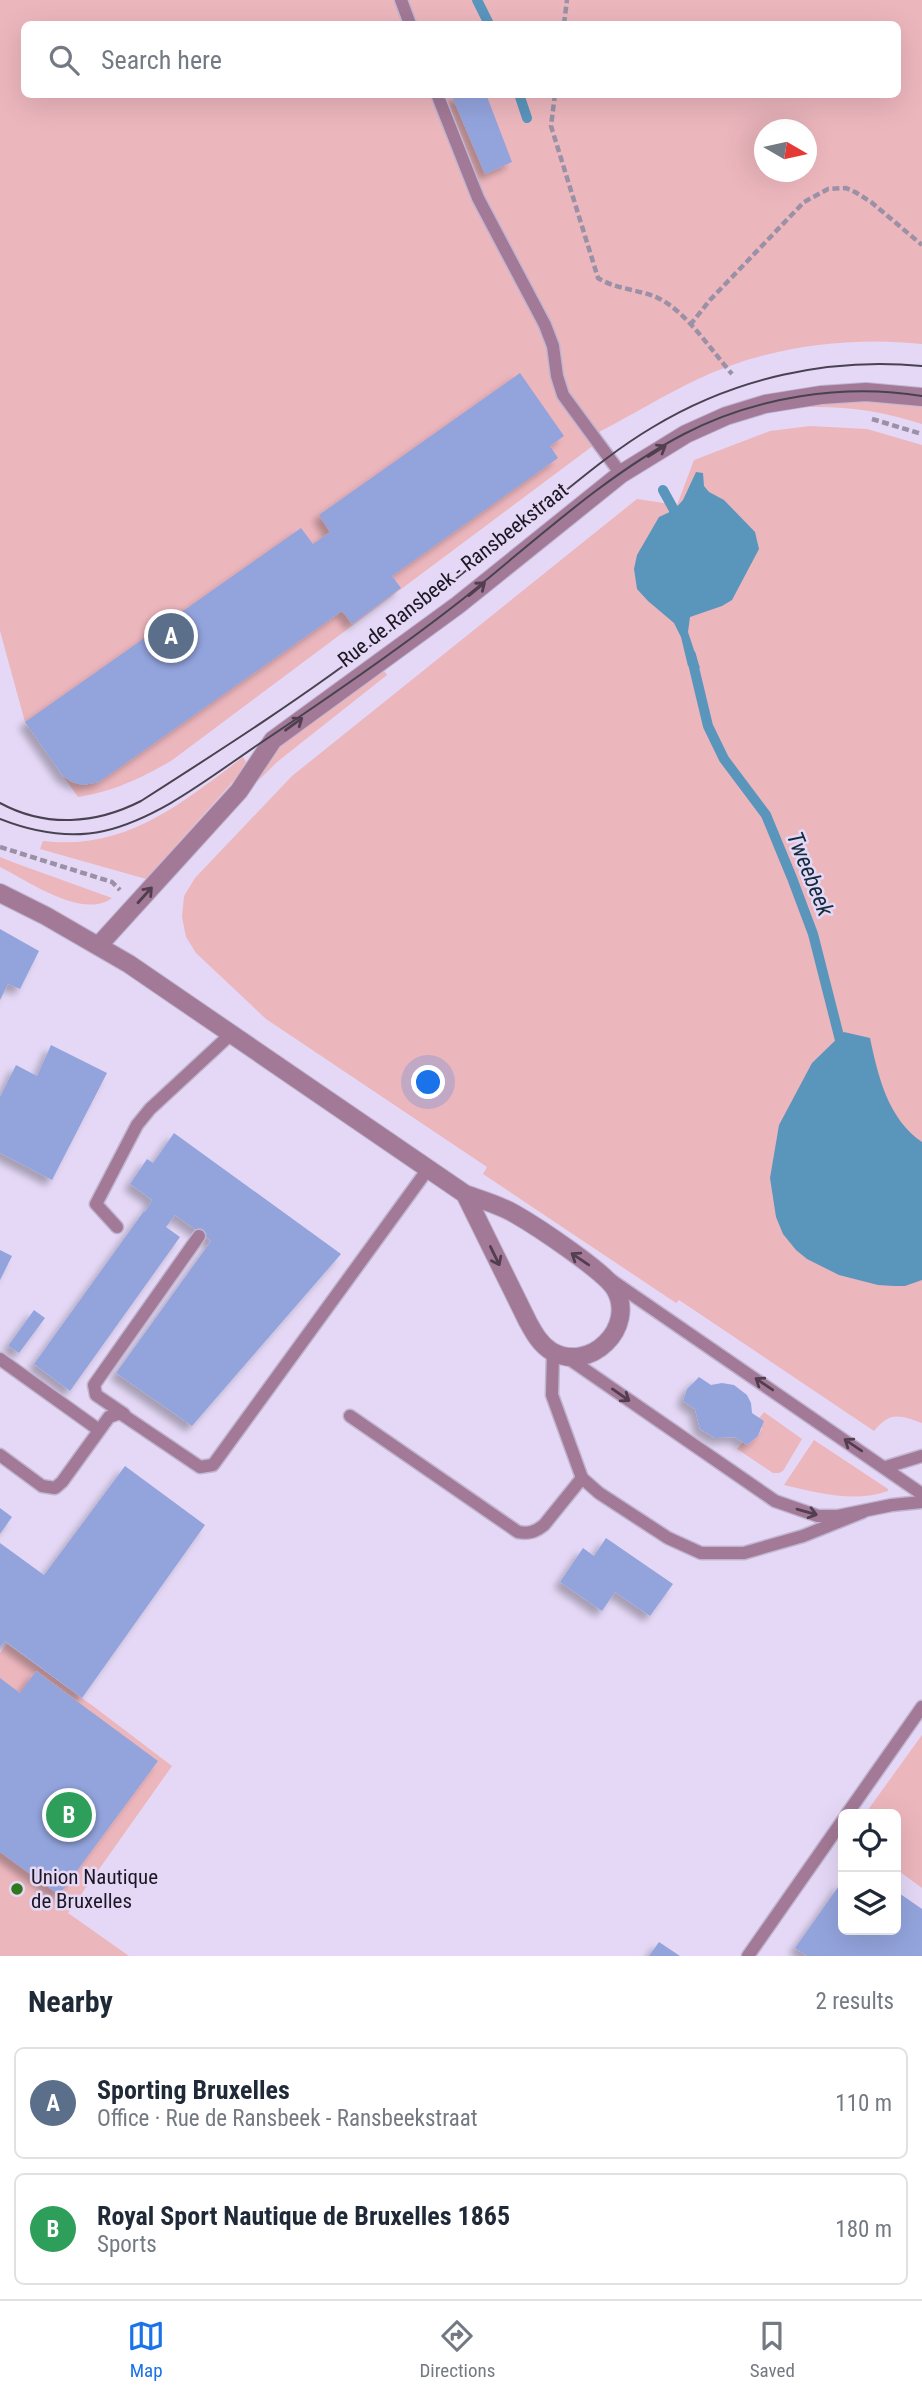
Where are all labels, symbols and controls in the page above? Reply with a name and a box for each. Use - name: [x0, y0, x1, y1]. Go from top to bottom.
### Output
- search box: [21, 21, 901, 98]
- icon: search: [45, 41, 83, 79]
- text: Search here: [101, 45, 222, 75]
- north arrow: [754, 119, 817, 182]
- one-way arrow: [646, 443, 666, 457]
- street label: Rue de Ransbeek - Ransbeekstraat: [333, 478, 573, 672]
- one-way arrow: [467, 582, 485, 597]
- pin: A: [148, 610, 194, 662]
- one-way arrow: [284, 717, 303, 731]
- water label: Tweebeek: [781, 828, 839, 921]
- one-way arrow: [137, 886, 153, 904]
- your location: [411, 1065, 445, 1099]
- one-way arrow: [489, 1245, 503, 1266]
- one-way arrow: [571, 1252, 591, 1266]
- one-way arrow: [755, 1377, 774, 1391]
- one-way arrow: [611, 1388, 630, 1402]
- one-way arrow: [844, 1438, 863, 1452]
- one-way arrow: [796, 1507, 818, 1520]
- pin: B: [46, 1789, 92, 1841]
- map controls: [838, 1809, 901, 1935]
- button: locate: [838, 1809, 901, 1872]
- place label: Union Nautique de Bruxelles: [31, 1865, 158, 1913]
- button: layers: [838, 1872, 901, 1935]
- marker: Union Nautique de Bruxelles: [9, 1881, 25, 1897]
- text: Nearby: [28, 1984, 113, 2019]
- text: 2 results: [816, 1988, 894, 2015]
- text: Sporting Bruxelles: [97, 2075, 290, 2105]
- text: A: [46, 2090, 60, 2117]
- text: 110 m: [835, 2090, 892, 2117]
- text: Office · Rue de Ransbeek - Ransbeekstraat: [97, 2105, 478, 2132]
- text: Royal Sport Nautique de Bruxelles 1865: [97, 2201, 510, 2231]
- text: B: [47, 2216, 59, 2243]
- text: 180 m: [835, 2216, 892, 2243]
- text: Sports: [97, 2231, 157, 2258]
- tab: Map: [127, 2317, 165, 2382]
- tab: Directions: [419, 2317, 495, 2382]
- tab: Saved: [750, 2317, 795, 2382]

